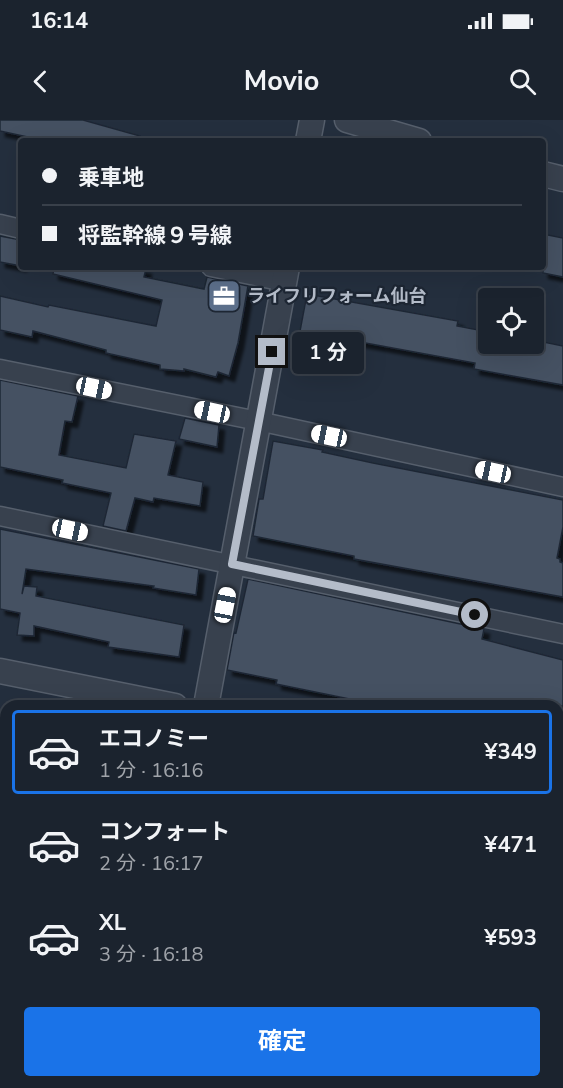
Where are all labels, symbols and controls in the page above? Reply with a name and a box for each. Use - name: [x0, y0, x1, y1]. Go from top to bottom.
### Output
- text: 16:14: [30, 6, 88, 36]
- text: Movio: [244, 63, 319, 100]
- icon: back: [24, 65, 57, 98]
- icon: search: [506, 65, 539, 98]
- text: 乗車地: [78, 163, 144, 193]
- text: 将監幹線９号線: [78, 221, 232, 251]
- office icon: ライフリフォーム仙台: [206, 278, 242, 314]
- place label: ライフリフォーム仙台: [247, 284, 426, 308]
- map controls: [478, 288, 544, 354]
- button: locate: [478, 288, 544, 354]
- callout: 1 分: [293, 331, 365, 373]
- route end: [258, 338, 285, 365]
- text: 1 分: [309, 339, 347, 366]
- car: [75, 375, 113, 401]
- car: [193, 399, 231, 425]
- car: [310, 423, 348, 449]
- car: [474, 459, 512, 485]
- car: [51, 517, 89, 543]
- car: [213, 586, 237, 624]
- route start: [461, 601, 488, 628]
- text: エコノミー: [99, 724, 209, 754]
- icon: car: [27, 725, 81, 779]
- text: ¥349: [484, 737, 537, 767]
- text: 1 分 · 16:16: [99, 757, 204, 784]
- text: コンフォート: [99, 817, 230, 847]
- icon: car: [27, 818, 81, 872]
- text: ¥471: [484, 830, 537, 860]
- text: 2 分 · 16:17: [99, 850, 204, 877]
- text: XL: [99, 908, 126, 938]
- icon: car: [27, 911, 81, 965]
- text: ¥593: [484, 923, 537, 953]
- text: 3 分 · 16:18: [99, 941, 204, 968]
- button: 確定: [24, 1007, 540, 1076]

